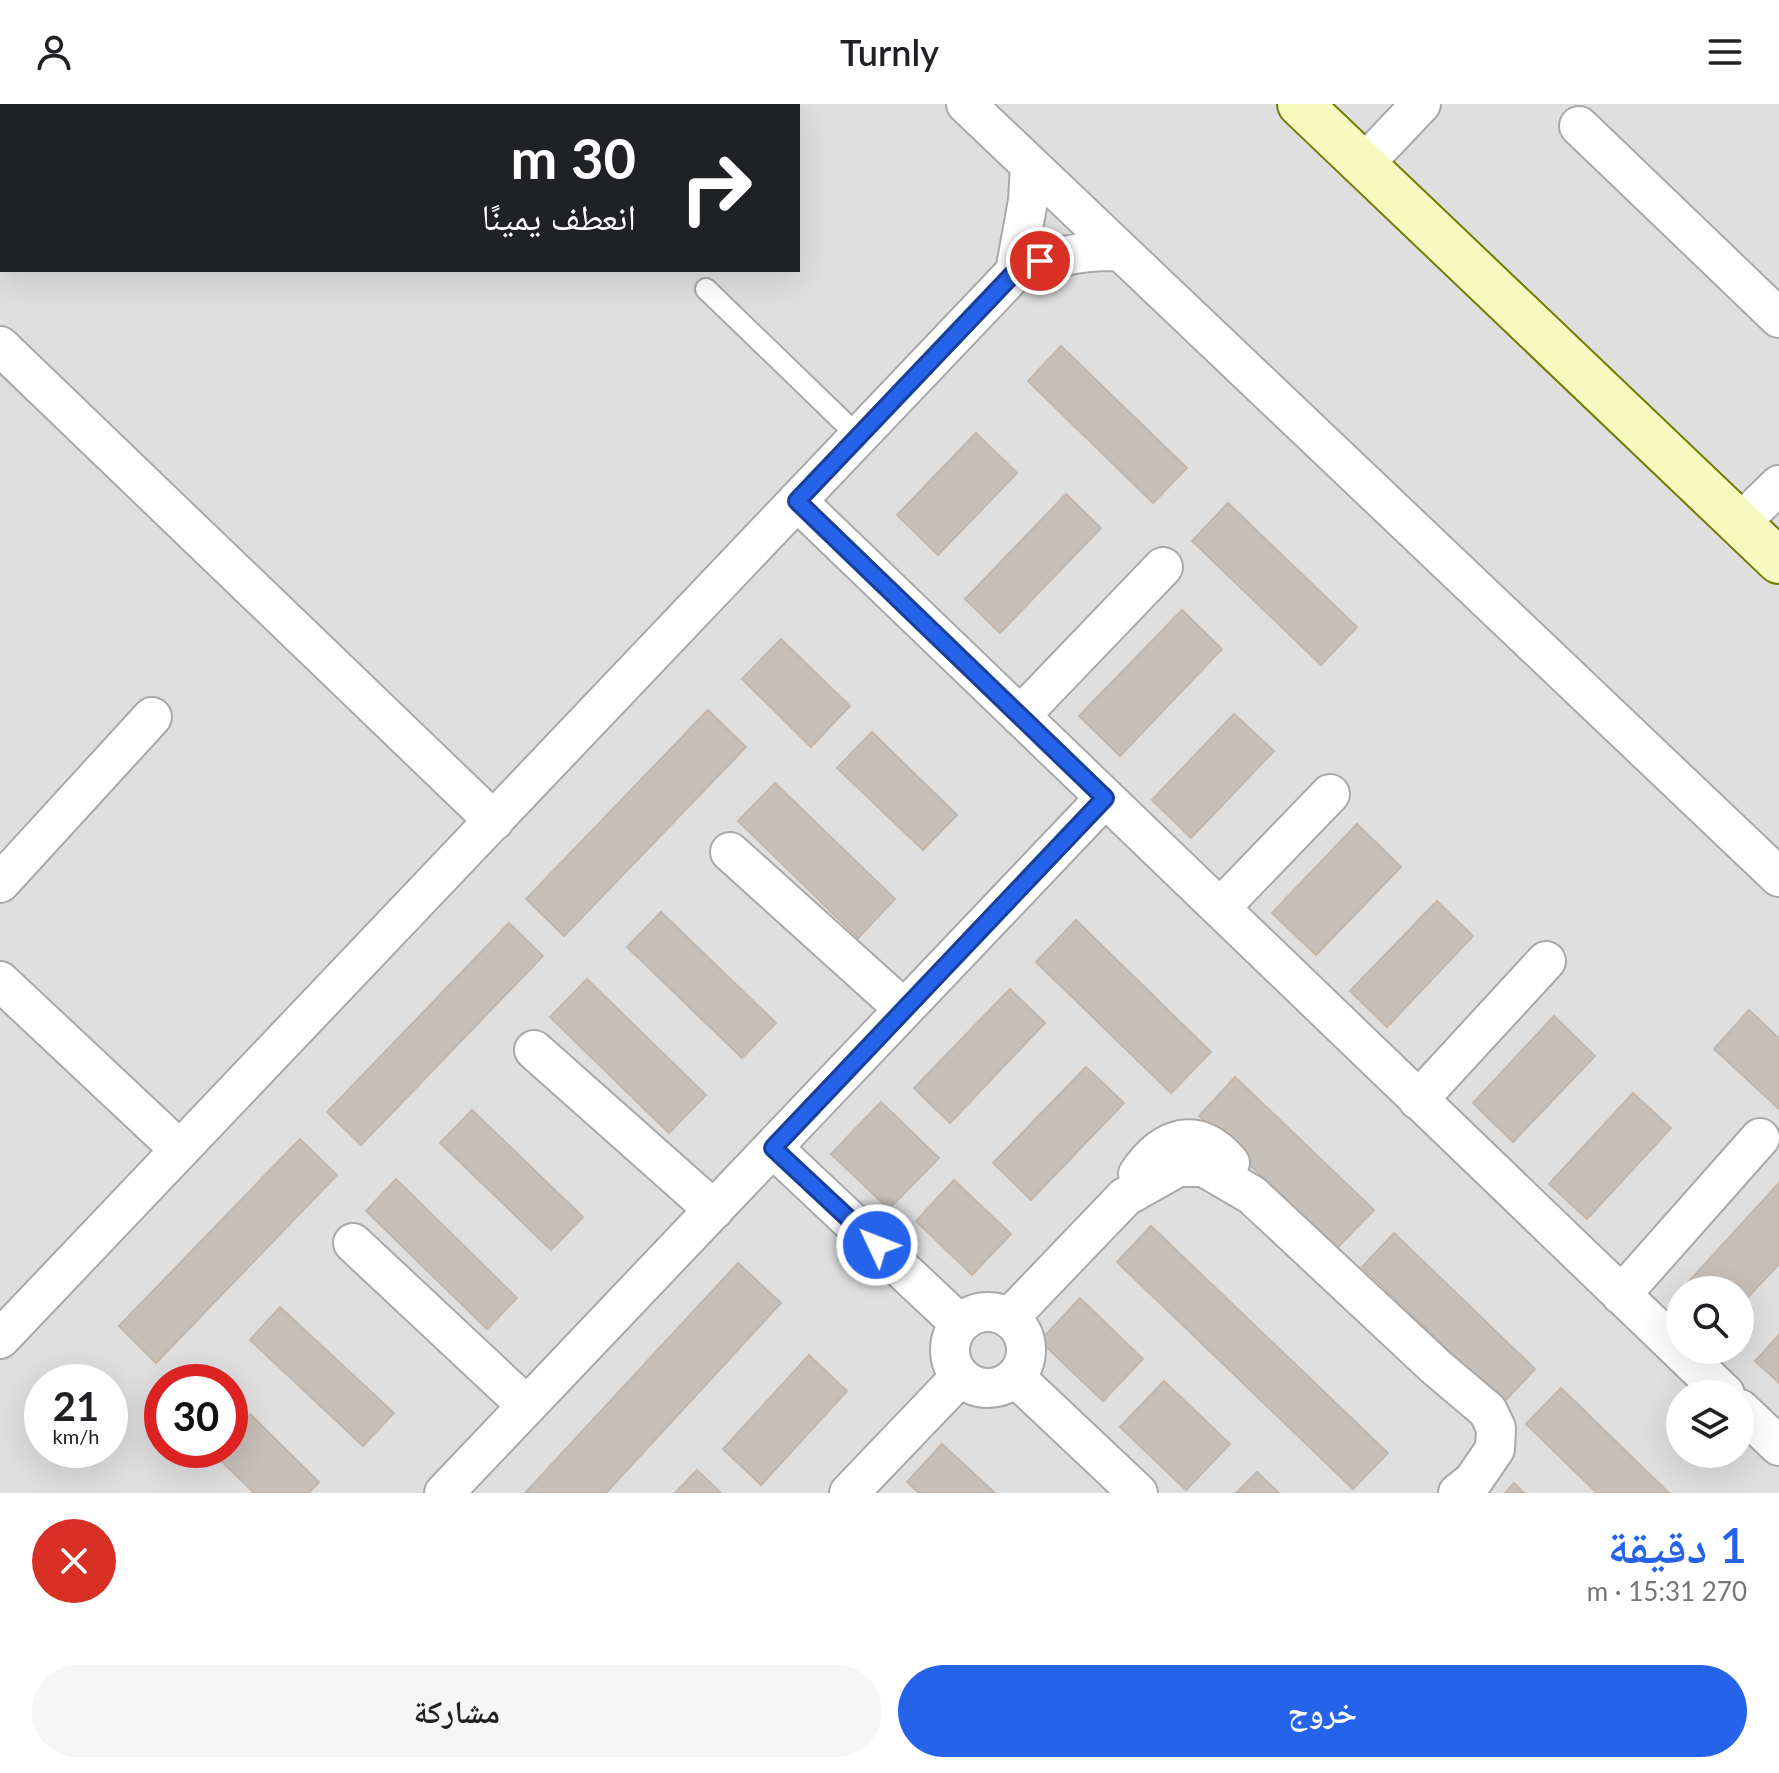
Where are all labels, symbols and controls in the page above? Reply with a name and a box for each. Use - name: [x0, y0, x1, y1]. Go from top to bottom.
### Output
- icon: person: [32, 30, 76, 74]
- text: Turnly: [840, 30, 939, 74]
- icon: menu: [1703, 30, 1747, 74]
- text: 30 m: [511, 124, 636, 191]
- icon: right: [664, 136, 768, 240]
- text: انعطف يمينًا: [482, 194, 636, 238]
- pin: [1006, 227, 1074, 295]
- icon: arrive: [1018, 239, 1062, 283]
- position arrow: [835, 1203, 919, 1287]
- map controls: [1666, 1276, 1754, 1468]
- button: search: [1666, 1276, 1754, 1364]
- speed limit sign: 30: [144, 1364, 248, 1468]
- button: layers: [1666, 1380, 1754, 1468]
- text: 21: [53, 1382, 99, 1430]
- text: km/h: [53, 1424, 99, 1448]
- text: 1 دقيقة: [1607, 1516, 1747, 1573]
- button: close: [32, 1519, 116, 1603]
- text: 270 m · 15:31: [1587, 1575, 1747, 1607]
- button: مشاركة: [32, 1665, 882, 1757]
- button: خروج: [898, 1665, 1747, 1757]

